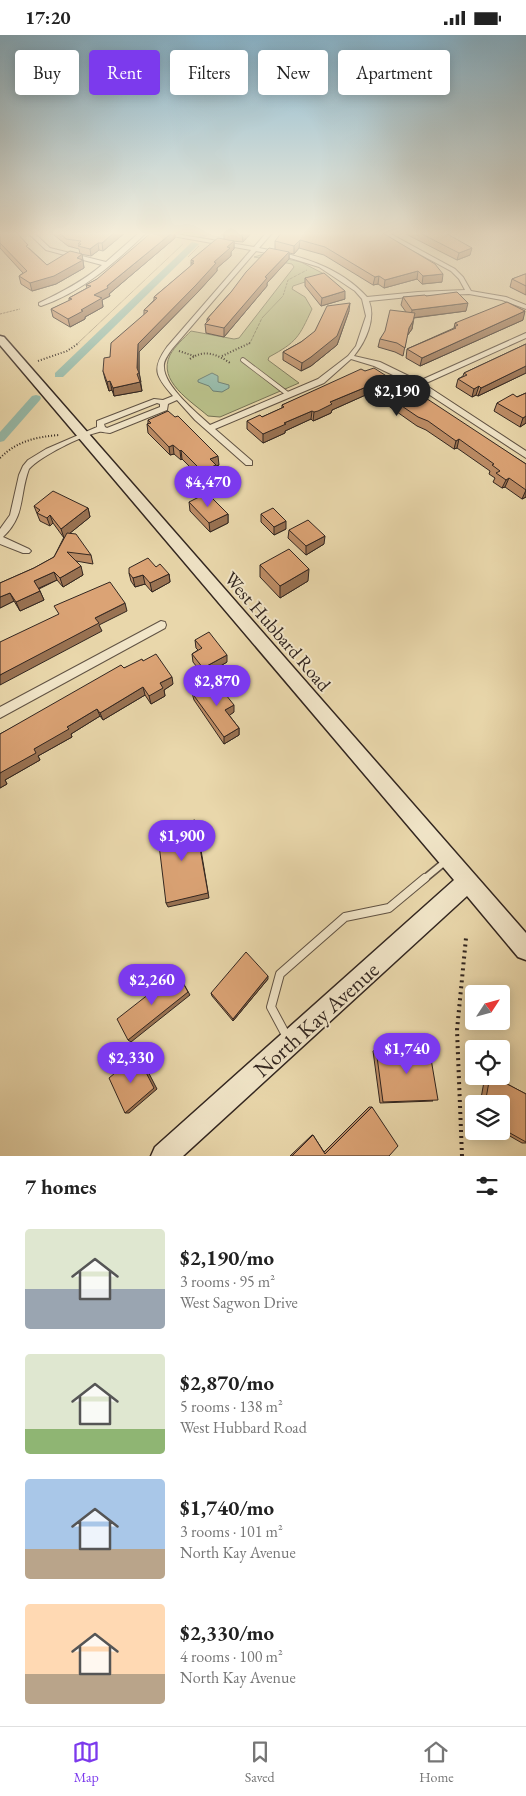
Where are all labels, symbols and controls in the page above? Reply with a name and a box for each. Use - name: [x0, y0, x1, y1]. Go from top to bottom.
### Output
- text: 17:20: [25, 5, 71, 30]
- chip: Buy: [15, 50, 79, 95]
- chip: Rent: [89, 50, 160, 95]
- chip: Filters: [170, 50, 248, 95]
- chip: New: [258, 50, 328, 95]
- chip: Apartment: [338, 50, 450, 95]
- pin: $2,190: [356, 375, 438, 417]
- text: $2,190: [374, 380, 420, 401]
- pin: $4,470: [167, 465, 249, 508]
- text: $4,470: [185, 471, 231, 492]
- street label: West Hubbard Road: [219, 566, 337, 697]
- pin: $2,870: [176, 665, 258, 707]
- text: $2,870: [194, 670, 240, 691]
- pin: $1,900: [141, 819, 223, 862]
- text: $1,900: [159, 825, 205, 846]
- street label: North Kay Avenue: [248, 955, 385, 1083]
- pin: $2,260: [111, 963, 193, 1006]
- text: $2,260: [129, 969, 175, 990]
- north arrow: [465, 985, 510, 1030]
- map controls: [465, 985, 510, 1140]
- pin: $1,740: [366, 1033, 448, 1075]
- text: $1,740: [384, 1038, 430, 1059]
- button: locate: [465, 1040, 510, 1085]
- pin: $2,330: [90, 1041, 172, 1084]
- text: $2,330: [108, 1047, 154, 1068]
- button: layers: [465, 1095, 510, 1140]
- icon: filters: [473, 1172, 501, 1200]
- text: 7 homes: [25, 1173, 97, 1200]
- text: $2,190/mo: [180, 1244, 274, 1271]
- icon: home: [65, 1249, 125, 1309]
- text: 3 rooms · 95 m²: [180, 1271, 275, 1292]
- text: West Sagwon Drive: [180, 1292, 298, 1313]
- text: $2,870/mo: [180, 1369, 274, 1396]
- icon: home: [65, 1374, 125, 1434]
- text: 5 rooms · 138 m²: [180, 1396, 283, 1417]
- text: West Hubbard Road: [180, 1417, 307, 1438]
- text: $1,740/mo: [180, 1494, 274, 1521]
- icon: home: [65, 1499, 125, 1559]
- text: 3 rooms · 101 m²: [180, 1521, 283, 1542]
- text: North Kay Avenue: [180, 1542, 296, 1563]
- text: $2,330/mo: [180, 1619, 274, 1646]
- icon: home: [65, 1624, 125, 1684]
- text: 4 rooms · 100 m²: [180, 1646, 283, 1667]
- text: North Kay Avenue: [180, 1667, 296, 1688]
- tab: Map: [72, 1738, 100, 1786]
- tab: Saved: [245, 1738, 275, 1786]
- tab: Home: [419, 1738, 454, 1786]

